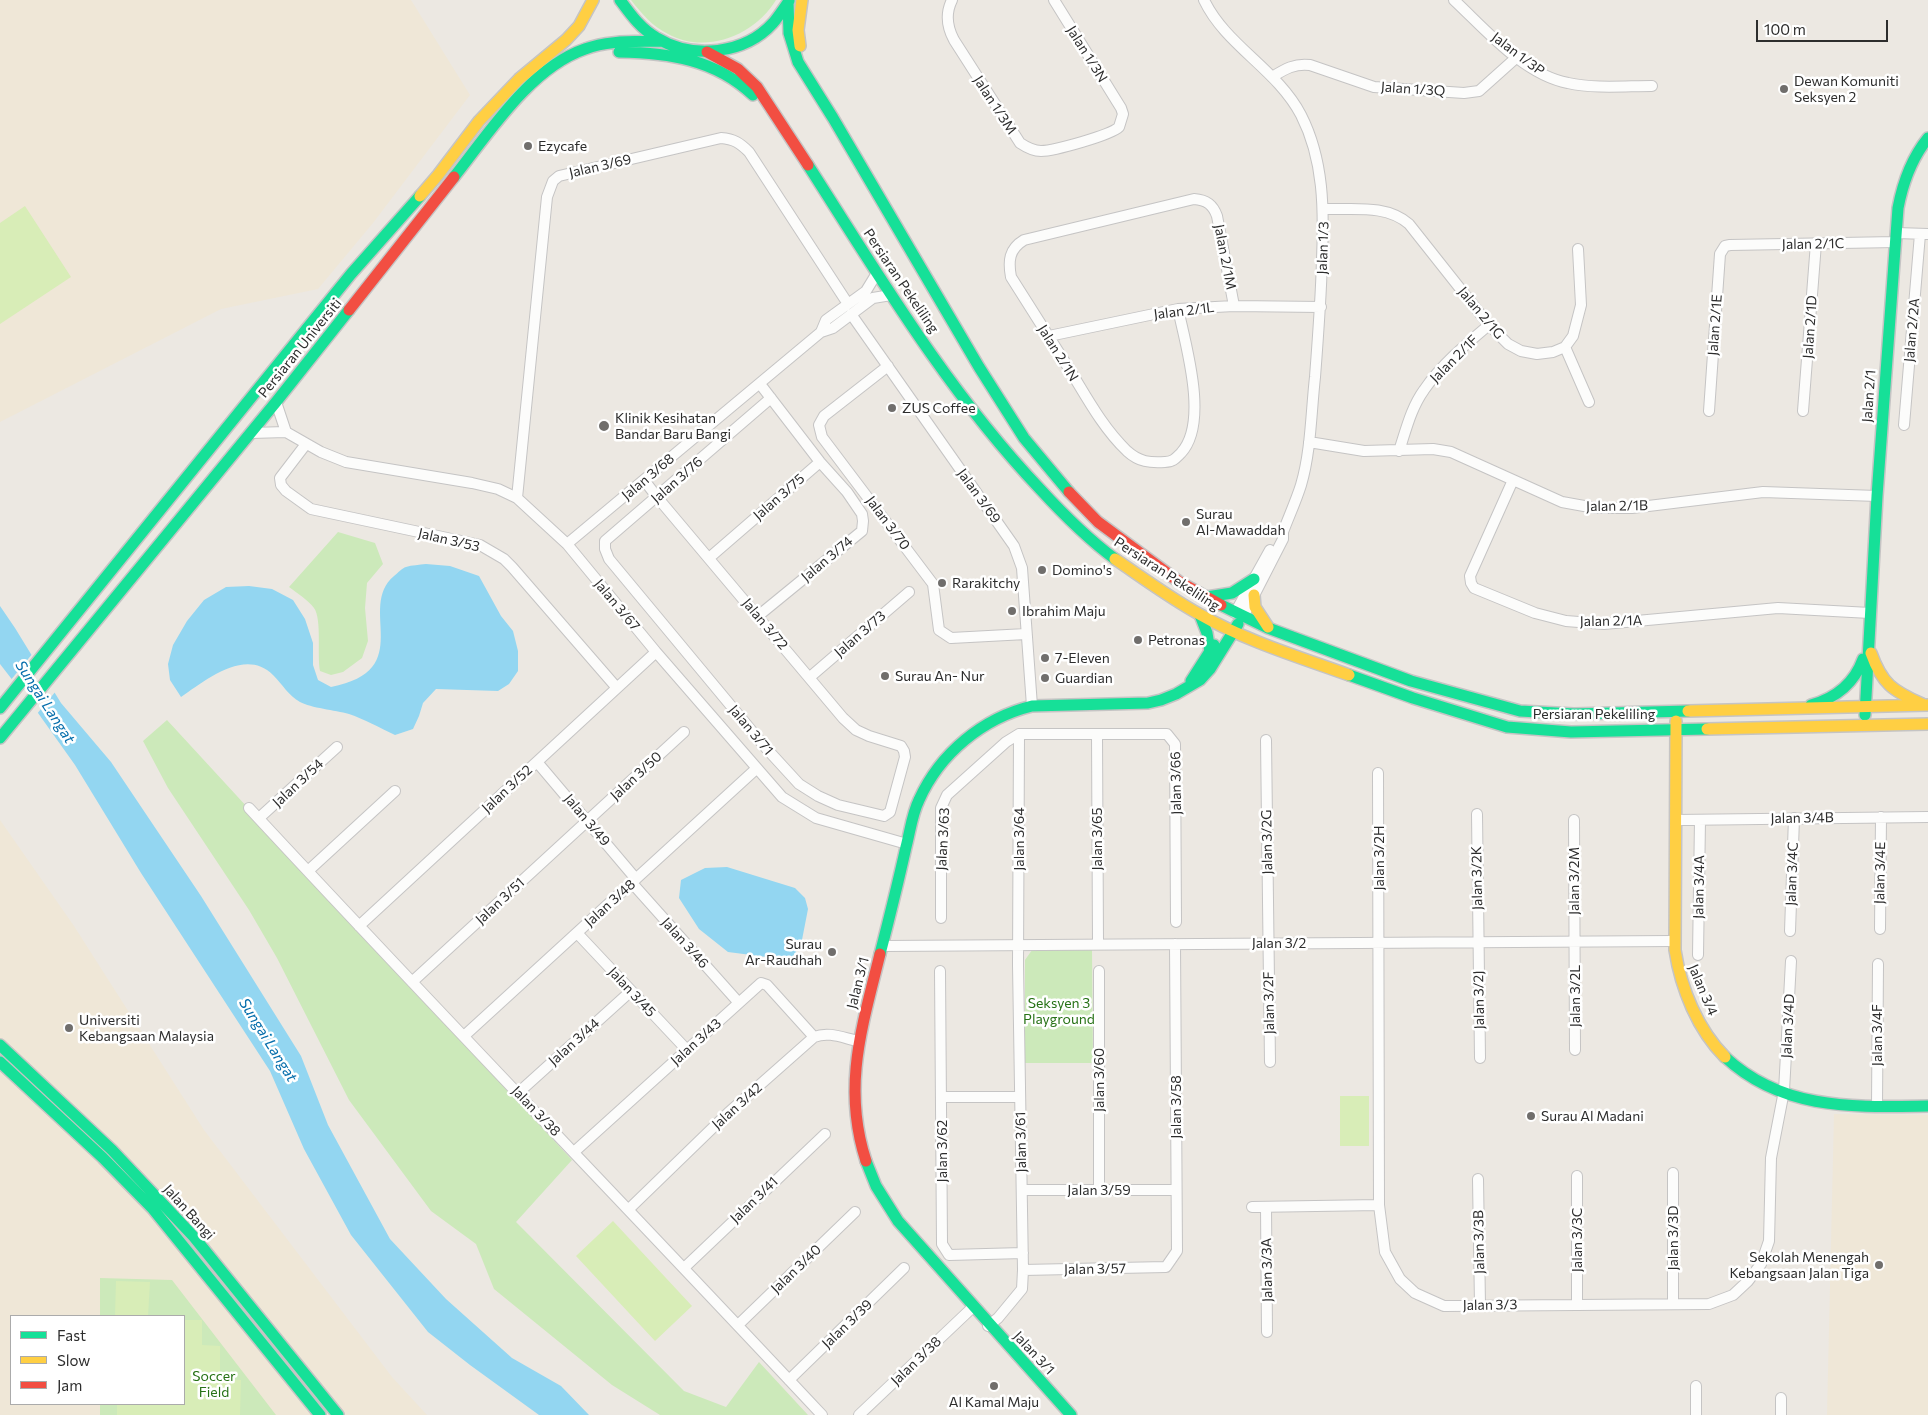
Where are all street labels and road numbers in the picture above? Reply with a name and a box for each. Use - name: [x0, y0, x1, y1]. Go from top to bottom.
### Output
- street label: Jalan 1/3N: [1063, 23, 1111, 85]
- street label: Jalan 1/3P: [1488, 29, 1548, 79]
- street label: Jalan 1/3M: [970, 73, 1020, 137]
- street label: Jalan 1/3Q: [1380, 78, 1446, 100]
- street label: Jalan 3/69: [567, 151, 633, 181]
- street label: Jalan 1/3: [1314, 221, 1332, 275]
- street label: Jalan 2/1M: [1210, 223, 1240, 291]
- street label: Persiaran Pekeliling: [860, 226, 942, 336]
- street label: Jalan 2/1C: [1782, 235, 1844, 253]
- street label: Jalan 2/1G: [1454, 283, 1508, 343]
- street label: Jalan 2/1E: [1704, 294, 1726, 356]
- street label: Persiaran Universiti: [255, 295, 345, 401]
- street label: Jalan 2/1D: [1799, 295, 1821, 359]
- street label: Jalan 2/2A: [1901, 297, 1923, 363]
- street label: Jalan 2/1L: [1153, 299, 1215, 323]
- street label: Jalan 2/1N: [1034, 322, 1082, 384]
- street label: Jalan 2/1F: [1426, 331, 1482, 387]
- street label: Jalan 2/1: [1859, 369, 1879, 423]
- street label: Jalan 3/68: [618, 450, 678, 504]
- street label: Jalan 3/76: [648, 453, 706, 507]
- street label: Jalan 3/69: [954, 465, 1004, 527]
- street label: Jalan 3/75: [750, 470, 808, 524]
- street label: Jalan 3/70: [862, 493, 914, 553]
- street label: Jalan 2/1B: [1586, 497, 1648, 515]
- street label: Jalan 3/53: [416, 525, 482, 555]
- street label: Jalan 3/74: [798, 533, 856, 585]
- street label: Persiaran Pekeliling: [1111, 534, 1223, 614]
- street label: Jalan 3/67: [591, 576, 643, 634]
- street label: Jalan 3/72: [739, 595, 791, 653]
- street label: Jalan 3/73: [831, 607, 889, 661]
- street label: Jalan 2/1A: [1580, 612, 1642, 630]
- street label: Jalan 3/71: [725, 702, 777, 758]
- street label: Persiaran Pekeliling: [1533, 706, 1655, 722]
- street label: Jalan 3/50: [607, 748, 665, 804]
- street label: Jalan 3/66: [1167, 751, 1185, 815]
- street label: Jalan 3/54: [269, 755, 327, 811]
- street label: Jalan 3/52: [478, 761, 536, 817]
- street label: Jalan 3/49: [560, 791, 614, 849]
- street label: Jalan 3/63: [933, 807, 953, 871]
- street label: Jalan 3/64: [1011, 807, 1027, 871]
- street label: Jalan 3/65: [1089, 807, 1105, 871]
- street label: Jalan 3/2G: [1258, 809, 1276, 875]
- street label: Jalan 3/4B: [1770, 809, 1834, 827]
- street label: Jalan 3/2H: [1371, 825, 1387, 891]
- street label: Jalan 3/4C: [1782, 842, 1802, 906]
- street label: Jalan 3/4E: [1871, 842, 1889, 904]
- street label: Jalan 3/2K: [1468, 846, 1486, 910]
- street label: Jalan 3/2M: [1566, 847, 1582, 915]
- street label: Jalan 3/4A: [1690, 855, 1708, 919]
- street label: Jalan 3/51: [472, 874, 528, 928]
- street label: Jalan 3/48: [581, 876, 639, 930]
- street label: Jalan 3/46: [658, 914, 712, 972]
- street label: Jalan 3/2: [1252, 935, 1306, 951]
- street label: Jalan 3/1: [843, 955, 873, 1011]
- street label: Jalan 3/4: [1685, 962, 1721, 1018]
- street label: Jalan 3/45: [605, 963, 659, 1021]
- street label: Jalan 3/2L: [1567, 965, 1583, 1027]
- street label: Jalan 3/2J: [1470, 970, 1488, 1030]
- street label: Jalan 3/2F: [1260, 972, 1278, 1034]
- street label: Jalan 3/4D: [1778, 993, 1798, 1059]
- street label: Jalan 3/4F: [1869, 1004, 1885, 1066]
- street label: Jalan 3/44: [545, 1015, 603, 1069]
- street label: Jalan 3/43: [667, 1015, 725, 1069]
- street label: Jalan 3/60: [1091, 1048, 1107, 1112]
- street label: Jalan 3/58: [1168, 1075, 1184, 1139]
- street label: Jalan 3/42: [708, 1079, 766, 1133]
- street label: Jalan 3/38: [508, 1082, 564, 1140]
- street label: Jalan 3/61: [1012, 1111, 1030, 1173]
- street label: Jalan 3/62: [934, 1120, 950, 1182]
- street label: Jalan 3/41: [727, 1173, 781, 1227]
- street label: Jalan Bangi: [160, 1181, 218, 1243]
- street label: Jalan 3/59: [1067, 1182, 1131, 1198]
- street label: Jalan 3/3D: [1665, 1205, 1681, 1271]
- street label: Jalan 3/3C: [1569, 1208, 1585, 1272]
- street label: Jalan 3/3B: [1470, 1210, 1488, 1274]
- street label: Jalan 3/3A: [1258, 1238, 1276, 1302]
- street label: Jalan 3/40: [767, 1241, 825, 1297]
- street label: Jalan 3/57: [1064, 1260, 1126, 1278]
- street label: Jalan 3/39: [818, 1296, 876, 1352]
- street label: Jalan 3/3: [1462, 1296, 1518, 1314]
- street label: Jalan 3/1: [1010, 1328, 1058, 1378]
- street label: Jalan 3/38: [887, 1333, 945, 1389]

